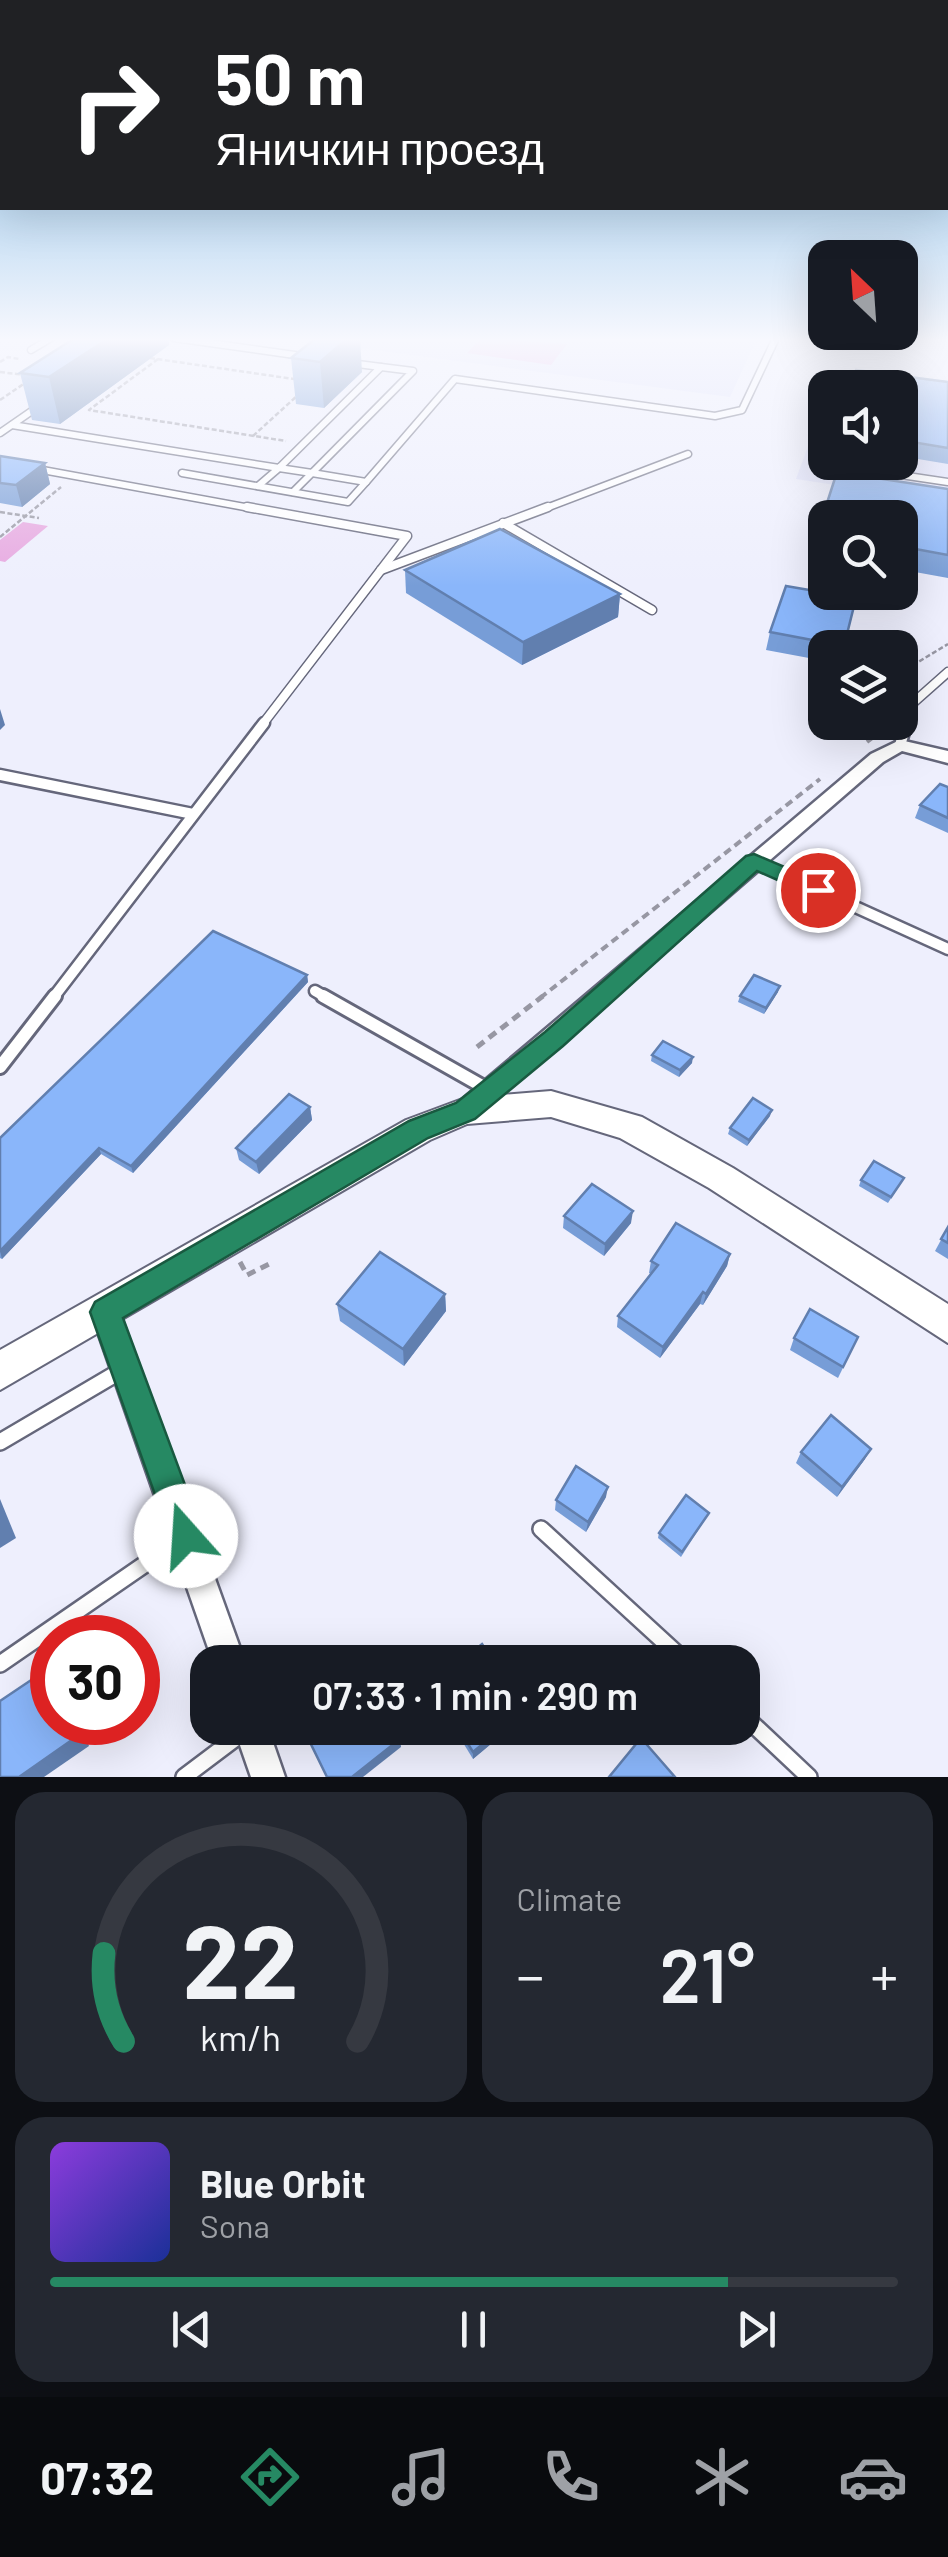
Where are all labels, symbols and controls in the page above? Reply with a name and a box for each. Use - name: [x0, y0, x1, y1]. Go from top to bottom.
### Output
- text: 50 m: [215, 35, 365, 119]
- icon: right: [50, 40, 180, 170]
- text: Яничкин проезд: [215, 120, 544, 174]
- north arrow: [808, 240, 918, 350]
- map controls: [808, 240, 918, 740]
- button: sound: [808, 370, 918, 480]
- button: search: [808, 500, 918, 610]
- button: layers: [808, 630, 918, 740]
- pin: [776, 848, 861, 933]
- icon: arrive: [791, 863, 846, 918]
- position arrow: [134, 1484, 238, 1588]
- speed limit sign: 30: [30, 1615, 160, 1745]
- text: 07:33 · 1 min · 290 m: [312, 1672, 638, 1718]
- text: Climate: [517, 1879, 622, 1917]
- text: 22: [183, 1895, 299, 2020]
- text: 21°: [660, 1928, 755, 2018]
- text: −: [517, 1941, 544, 2007]
- text: +: [870, 1941, 898, 2007]
- text: km/h: [200, 2015, 281, 2058]
- text: Blue Orbit: [200, 2160, 366, 2206]
- text: Sona: [200, 2206, 270, 2244]
- icon: previous: [164, 2302, 219, 2357]
- icon: pause: [446, 2302, 501, 2357]
- icon: next: [729, 2302, 784, 2357]
- icon: directions: [235, 2442, 305, 2512]
- icon: music: [386, 2442, 456, 2512]
- icon: phone: [536, 2442, 606, 2512]
- icon: climate: [687, 2442, 757, 2512]
- icon: car: [838, 2442, 908, 2512]
- text: 07:32: [40, 2450, 154, 2504]

